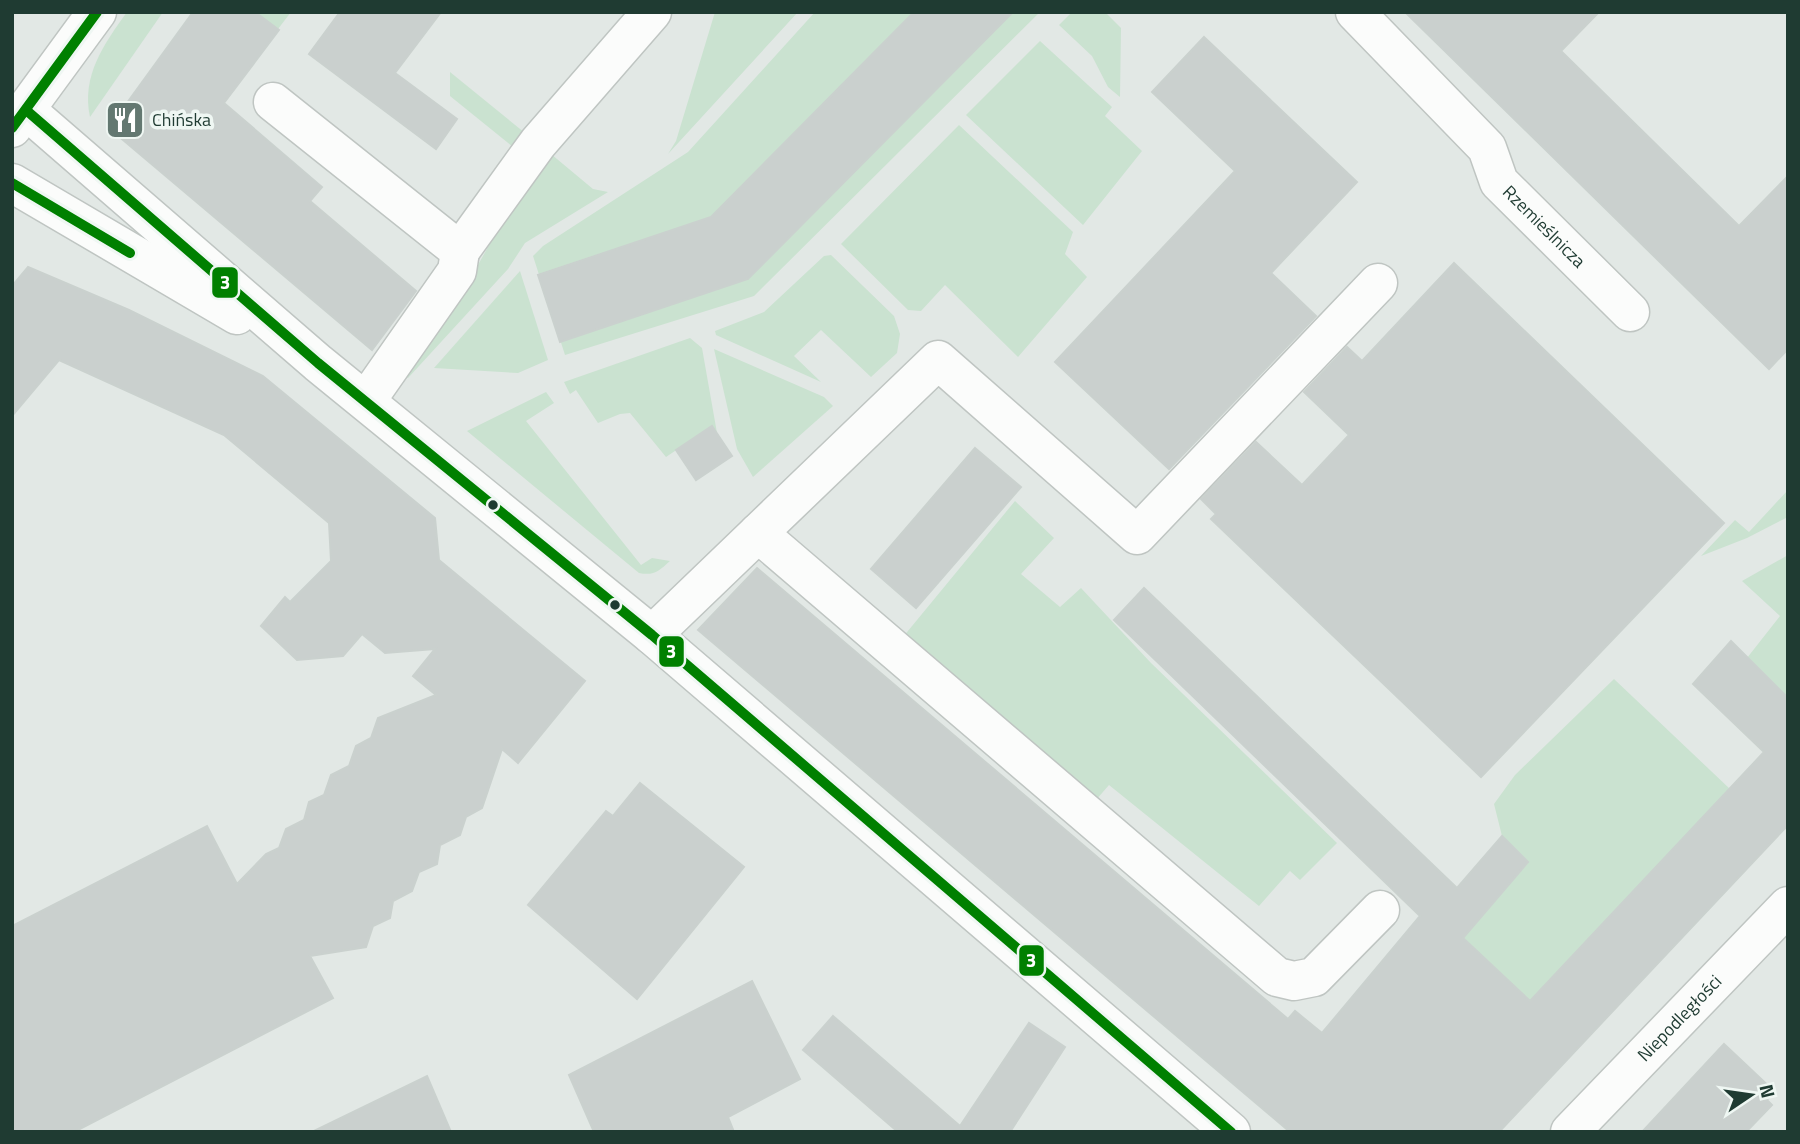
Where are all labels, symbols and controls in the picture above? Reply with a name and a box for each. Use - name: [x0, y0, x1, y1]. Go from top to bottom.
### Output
- restaurant icon: Chińska: [104, 99, 146, 141]
- place label: Chińska: [152, 106, 211, 133]
- street label: Rzemieślnicza: [1497, 179, 1592, 274]
- line badge: 3: [211, 266, 239, 299]
- text: 3: [220, 267, 230, 296]
- unlabelled marker: [486, 498, 500, 512]
- unlabelled marker: [608, 598, 622, 612]
- line badge: 3: [658, 635, 685, 668]
- text: 3: [666, 636, 676, 665]
- line badge: 3: [1018, 944, 1045, 977]
- text: 3: [1026, 945, 1036, 974]
- street label: Niepodległości: [1631, 968, 1728, 1067]
- north arrow: [1716, 1060, 1786, 1130]
- text: N: [1752, 1081, 1784, 1101]

